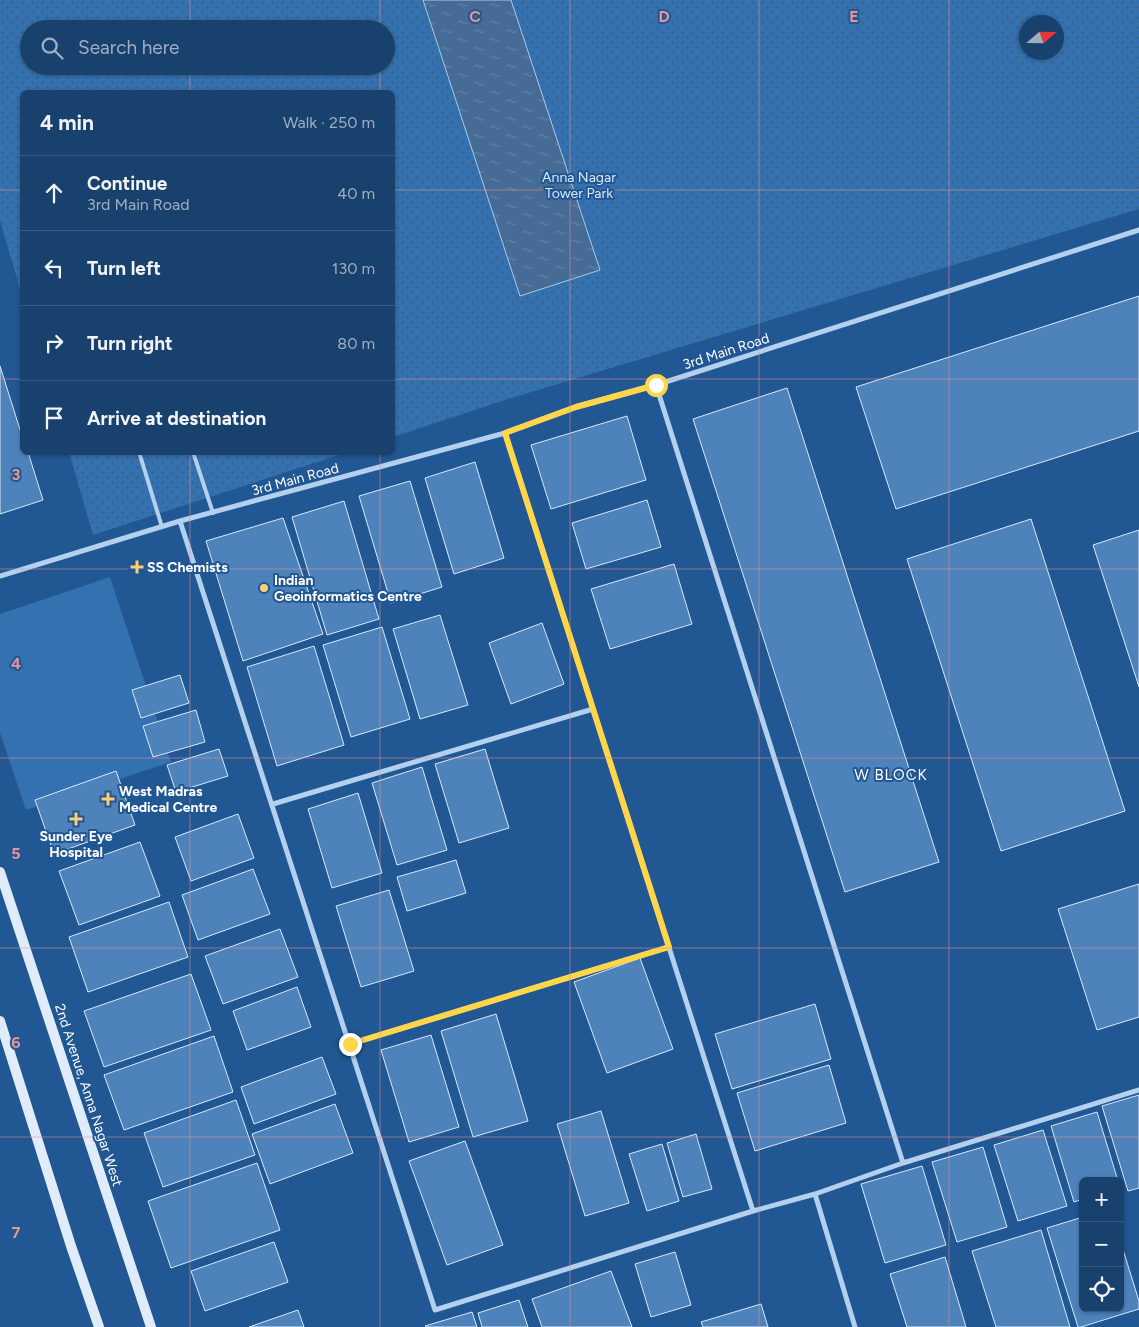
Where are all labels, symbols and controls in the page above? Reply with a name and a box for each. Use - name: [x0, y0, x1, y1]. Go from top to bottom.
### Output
- text: C: [469, 7, 481, 26]
- text: D: [658, 7, 670, 26]
- text: E: [849, 7, 859, 26]
- north arrow: [1019, 15, 1064, 60]
- search box: [20, 20, 395, 75]
- icon: search: [38, 34, 66, 62]
- text: Search here: [78, 36, 180, 59]
- text: 4 min: [40, 110, 94, 135]
- text: Walk · 250 m: [283, 113, 375, 132]
- park label: Anna Nagar Tower Park: [542, 169, 616, 202]
- text: Continue: [87, 172, 167, 195]
- icon: ahead: [40, 179, 68, 207]
- text: 40 m: [337, 184, 375, 203]
- text: 3rd Main Road: [87, 195, 190, 214]
- icon: left: [40, 254, 68, 282]
- text: Turn left: [87, 257, 161, 280]
- text: 130 m: [332, 259, 375, 278]
- icon: right: [40, 329, 68, 357]
- street label: 3rd Main Road: [681, 330, 771, 373]
- text: Turn right: [87, 332, 173, 355]
- text: 80 m: [337, 334, 375, 353]
- route start: [645, 374, 668, 397]
- icon: arrive: [40, 404, 68, 432]
- text: Arrive at destination: [87, 407, 266, 430]
- street label: 3rd Main Road: [250, 460, 341, 499]
- text: 3: [12, 465, 21, 484]
- place label: SS Chemists: [147, 559, 228, 576]
- marker: SS Chemists: [131, 561, 143, 573]
- place label: Indian Geoinformatics Centre: [274, 572, 422, 605]
- marker: Indian Geoinformatics Centre: [258, 582, 270, 594]
- text: 4: [11, 654, 21, 673]
- district label: W BLOCK: [854, 766, 928, 784]
- place label: West Madras Medical Centre: [119, 783, 217, 816]
- marker: West Madras Medical Centre: [101, 792, 115, 806]
- marker: Sunder Eye Hospital: [69, 812, 83, 826]
- place label: Sunder Eye Hospital: [40, 828, 113, 861]
- text: 5: [11, 844, 21, 863]
- street label: 2nd Avenue, Anna Nagar West: [51, 1002, 126, 1189]
- text: 6: [11, 1033, 21, 1052]
- route end: [339, 1033, 362, 1056]
- map controls: [1079, 1177, 1124, 1312]
- button: +: [1079, 1177, 1124, 1222]
- button: −: [1079, 1222, 1124, 1267]
- text: 7: [12, 1223, 21, 1242]
- button: locate: [1079, 1267, 1124, 1312]

